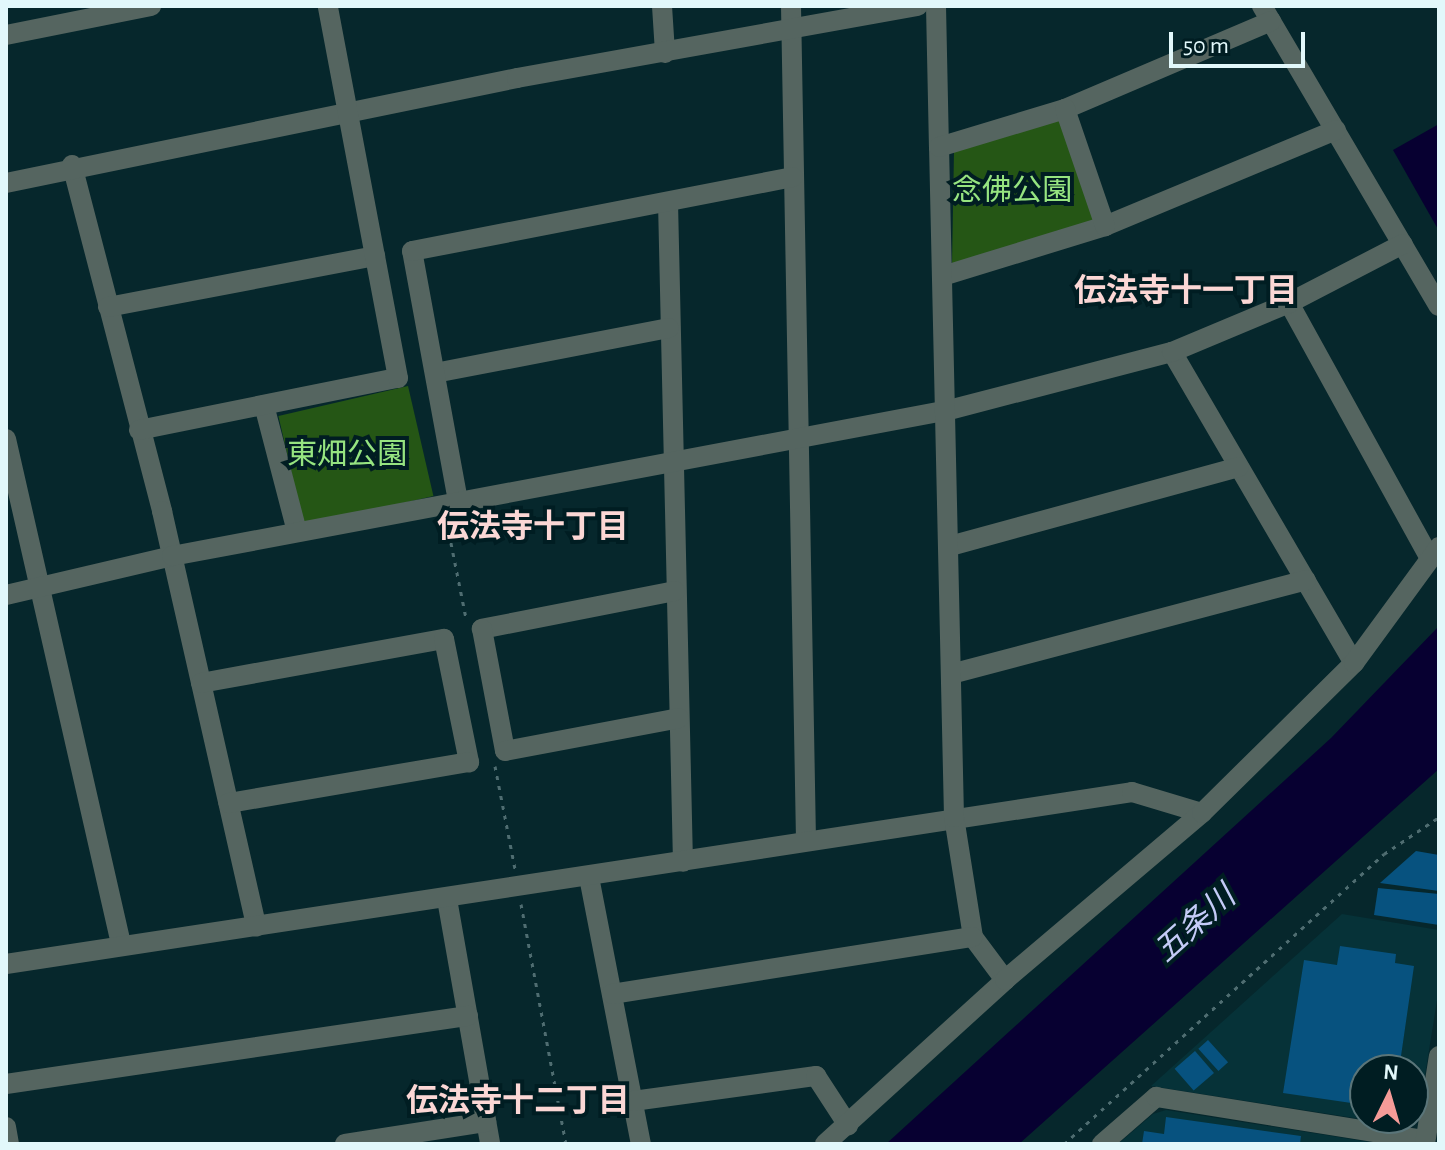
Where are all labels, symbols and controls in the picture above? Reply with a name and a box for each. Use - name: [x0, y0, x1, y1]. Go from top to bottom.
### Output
- scale bar: [1173, 16, 1309, 66]
- text: 50 m: [1183, 34, 1229, 58]
- park label: 念佛公園: [952, 173, 1072, 209]
- district label: 伝法寺十一丁目: [1074, 272, 1298, 310]
- park label: 東畑公園: [287, 437, 407, 473]
- district label: 伝法寺十丁目: [437, 508, 629, 546]
- water label: 五条川: [1146, 878, 1244, 970]
- north arrow: [1349, 1054, 1429, 1134]
- text: N: [1382, 1060, 1399, 1084]
- district label: 伝法寺十二丁目: [406, 1082, 630, 1120]

